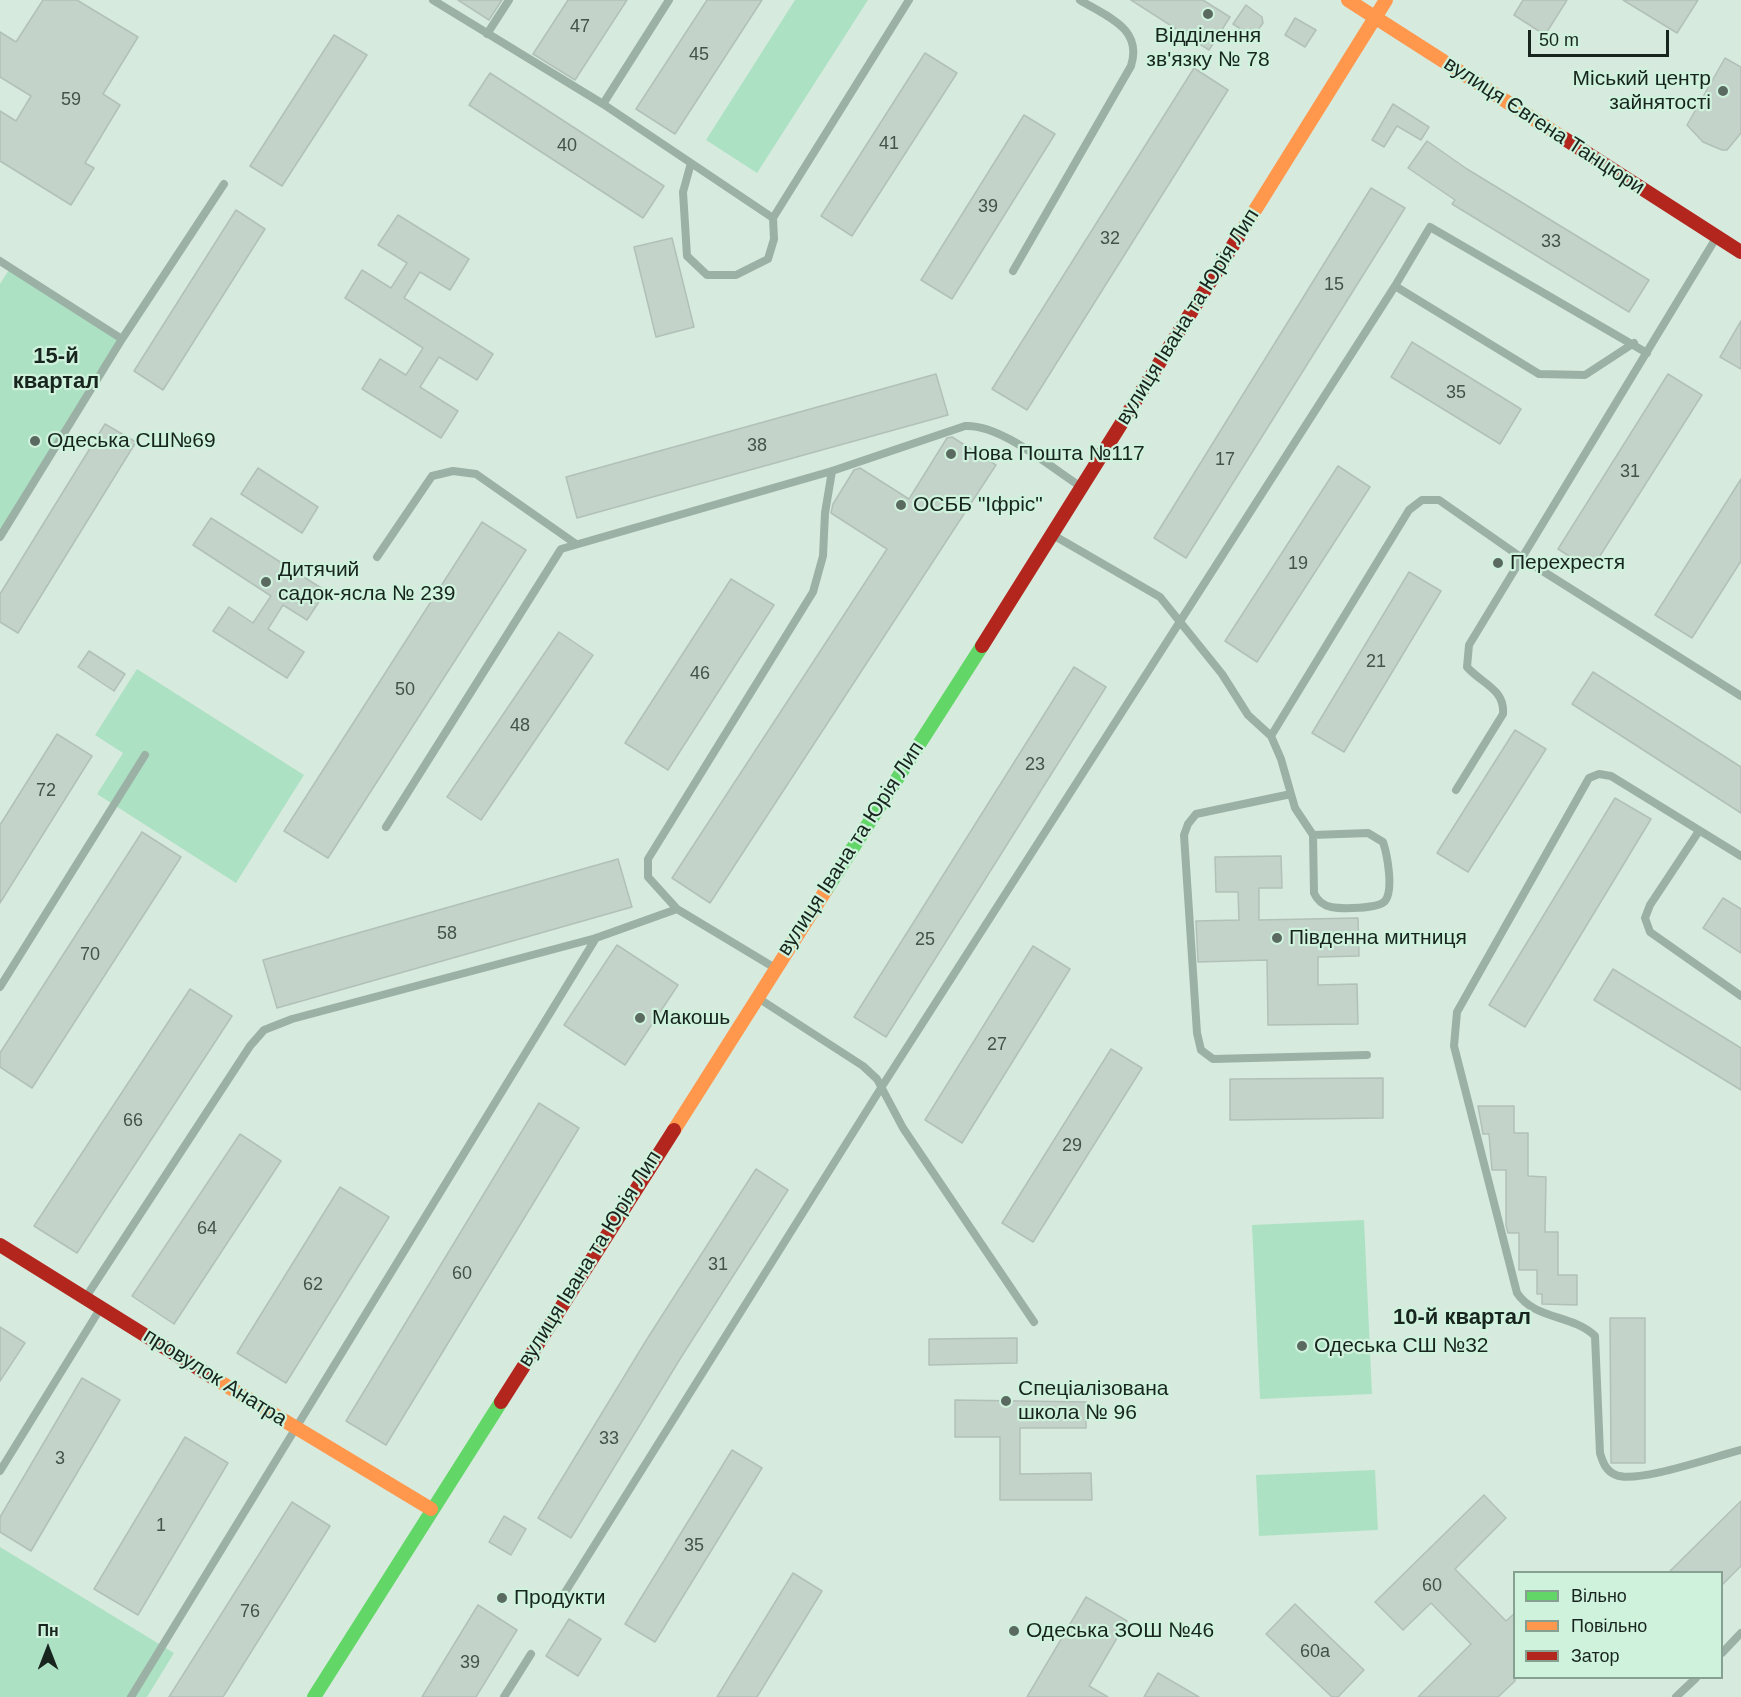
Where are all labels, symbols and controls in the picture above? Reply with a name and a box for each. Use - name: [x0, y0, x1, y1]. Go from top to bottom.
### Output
- marker: Відділення зв'язку № 78: [1201, 7, 1215, 21]
- house number: 47: [570, 16, 590, 38]
- scale bar: [1531, 18, 1672, 56]
- place label: Відділення зв'язку № 78: [1146, 23, 1270, 73]
- text: 50 m: [1539, 30, 1579, 50]
- house number: 45: [689, 44, 709, 66]
- street label: вулиця Євгена Танцюри: [1439, 52, 1649, 200]
- place label: Міський центр зайнятості: [1573, 66, 1711, 116]
- marker: Міський центр зайнятості: [1716, 84, 1730, 98]
- house number: 59: [61, 89, 81, 111]
- house number: 41: [879, 133, 899, 155]
- house number: 40: [557, 135, 577, 157]
- house number: 39: [978, 196, 998, 218]
- street label: вулиця Івана та Юрія Лип: [1111, 204, 1265, 430]
- house number: 32: [1100, 228, 1120, 250]
- house number: 33: [1541, 231, 1561, 253]
- house number: 15: [1324, 274, 1344, 296]
- district label: 15-й квартал: [13, 344, 99, 396]
- house number: 35: [1446, 382, 1466, 404]
- place label: Одеська СШ№69: [47, 428, 216, 454]
- marker: Одеська СШ№69: [28, 434, 42, 448]
- house number: 38: [747, 435, 767, 457]
- place label: Нова Пошта №117: [963, 441, 1145, 467]
- marker: Нова Пошта №117: [944, 447, 958, 461]
- house number: 17: [1215, 449, 1235, 471]
- house number: 31: [1620, 461, 1640, 483]
- place label: ОСББ "Іфріс": [913, 492, 1043, 518]
- marker: ОСББ "Іфріс": [894, 498, 908, 512]
- place label: Перехрестя: [1510, 550, 1625, 576]
- house number: 19: [1288, 553, 1308, 575]
- marker: Перехрестя: [1491, 556, 1505, 570]
- place label: Дитячий садок-ясла № 239: [278, 557, 455, 607]
- marker: Дитячий садок-ясла № 239: [259, 575, 273, 589]
- house number: 21: [1366, 651, 1386, 673]
- house number: 46: [690, 663, 710, 685]
- house number: 50: [395, 679, 415, 701]
- house number: 48: [510, 715, 530, 737]
- street label: вулиця Івана та Юрія Лип: [772, 737, 930, 961]
- house number: 23: [1025, 754, 1045, 776]
- house number: 72: [36, 780, 56, 802]
- house number: 58: [437, 923, 457, 945]
- place label: Південна митниця: [1289, 925, 1467, 951]
- house number: 25: [915, 929, 935, 951]
- marker: Південна митниця: [1270, 931, 1284, 945]
- house number: 70: [80, 944, 100, 966]
- place label: Макошь: [652, 1005, 730, 1031]
- marker: Макошь: [633, 1011, 647, 1025]
- house number: 27: [987, 1034, 1007, 1056]
- house number: 66: [123, 1110, 143, 1132]
- house number: 29: [1062, 1135, 1082, 1157]
- street label: вулиця Івана та Юрія Лип: [513, 1146, 667, 1372]
- house number: 64: [197, 1218, 217, 1240]
- house number: 31: [708, 1254, 728, 1276]
- house number: 60: [452, 1263, 472, 1285]
- house number: 62: [303, 1274, 323, 1296]
- district label: 10-й квартал: [1393, 1305, 1531, 1331]
- street label: провулок Анатра: [139, 1324, 291, 1432]
- place label: Одеська СШ №32: [1314, 1333, 1489, 1359]
- marker: Одеська СШ №32: [1295, 1339, 1309, 1353]
- place label: Спеціалізована школа № 96: [1018, 1376, 1168, 1426]
- marker: Спеціалізована школа № 96: [999, 1394, 1013, 1408]
- house number: 33: [599, 1428, 619, 1450]
- house number: 3: [55, 1448, 65, 1470]
- house number: 1: [156, 1515, 166, 1537]
- house number: 35: [684, 1535, 704, 1557]
- legend: [1513, 1571, 1723, 1679]
- house number: 60: [1422, 1575, 1442, 1597]
- place label: Продукти: [514, 1585, 606, 1611]
- text: Вільно: [1571, 1586, 1627, 1606]
- marker: Продукти: [495, 1591, 509, 1605]
- house number: 76: [240, 1601, 260, 1623]
- text: Повільно: [1571, 1616, 1647, 1636]
- place label: Одеська ЗОШ №46: [1026, 1618, 1214, 1644]
- north arrow: [18, 1619, 78, 1679]
- text: Пн: [37, 1622, 59, 1639]
- marker: Одеська ЗОШ №46: [1007, 1624, 1021, 1638]
- house number: 60а: [1300, 1641, 1330, 1663]
- text: Затор: [1571, 1646, 1620, 1666]
- house number: 39: [460, 1652, 480, 1674]

